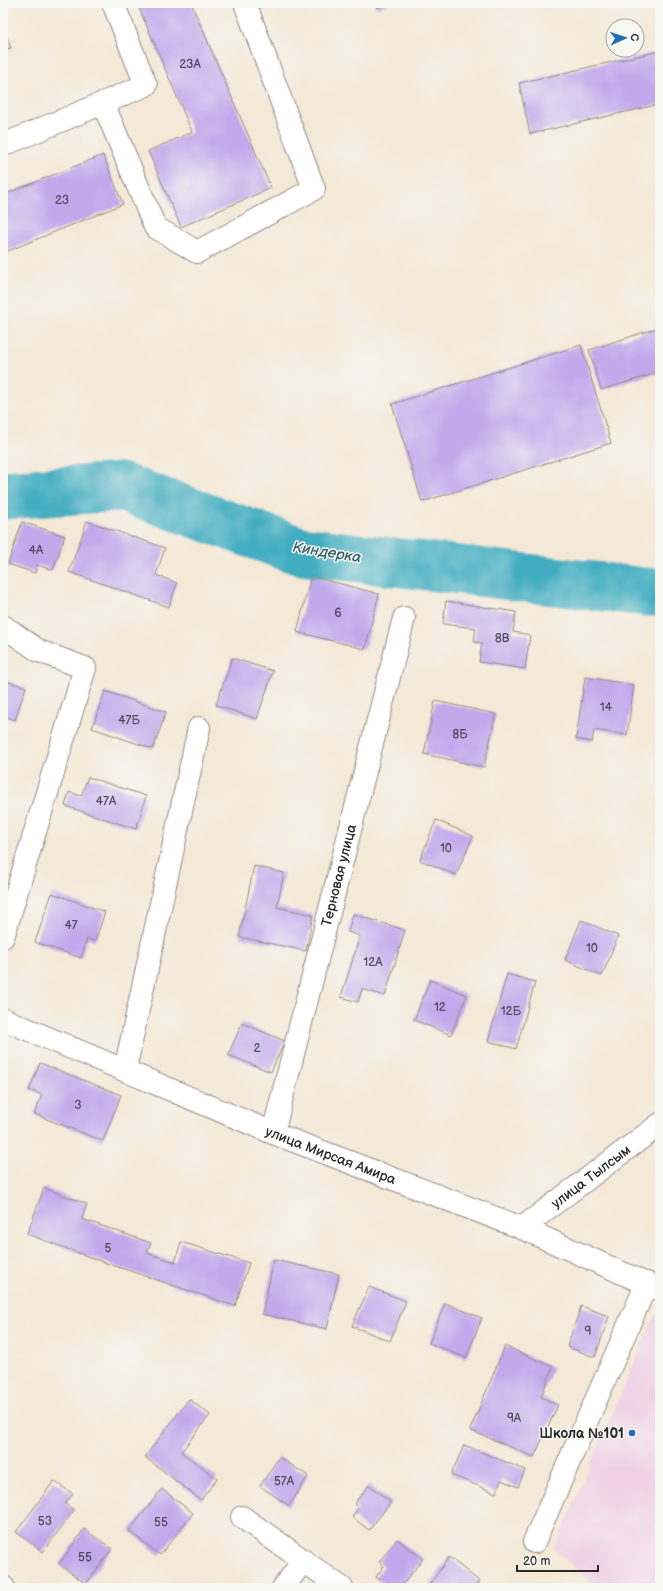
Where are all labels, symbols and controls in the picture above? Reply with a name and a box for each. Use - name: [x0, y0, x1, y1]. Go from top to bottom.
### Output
- north arrow: [605, 18, 645, 58]
- text: С: [628, 33, 641, 42]
- house number: 23А: [179, 57, 201, 72]
- house number: 23: [55, 193, 69, 208]
- water label: Киндерка: [291, 538, 363, 567]
- house number: 4А: [29, 543, 44, 558]
- house number: 6: [334, 606, 342, 621]
- house number: 8В: [495, 631, 510, 646]
- house number: 14: [600, 700, 613, 715]
- house number: 47Б: [118, 713, 140, 728]
- house number: 8Б: [452, 727, 468, 742]
- house number: 47А: [96, 794, 117, 809]
- street label: Терновая улица: [318, 822, 360, 928]
- house number: 10: [440, 841, 452, 856]
- house number: 47: [64, 918, 78, 933]
- house number: 10: [586, 941, 598, 956]
- house number: 12А: [364, 955, 383, 970]
- house number: 12: [434, 1000, 446, 1015]
- house number: 12Б: [501, 1004, 522, 1019]
- house number: 2: [253, 1041, 261, 1056]
- house number: 3: [74, 1098, 82, 1113]
- street label: улица Мирсая Амира: [263, 1123, 399, 1188]
- street label: улица Тылсым: [548, 1141, 634, 1212]
- house number: 5: [105, 1241, 112, 1256]
- house number: 9: [585, 1324, 592, 1339]
- house number: 9А: [507, 1411, 522, 1426]
- place label: Школа №101: [539, 1425, 624, 1442]
- marker: Школа №101: [627, 1428, 637, 1438]
- house number: 57А: [274, 1474, 295, 1489]
- house number: 53: [38, 1514, 52, 1529]
- house number: 55: [154, 1515, 168, 1530]
- scale bar: [517, 1547, 598, 1573]
- house number: 55: [78, 1550, 92, 1565]
- text: 20 m: [523, 1554, 550, 1569]

